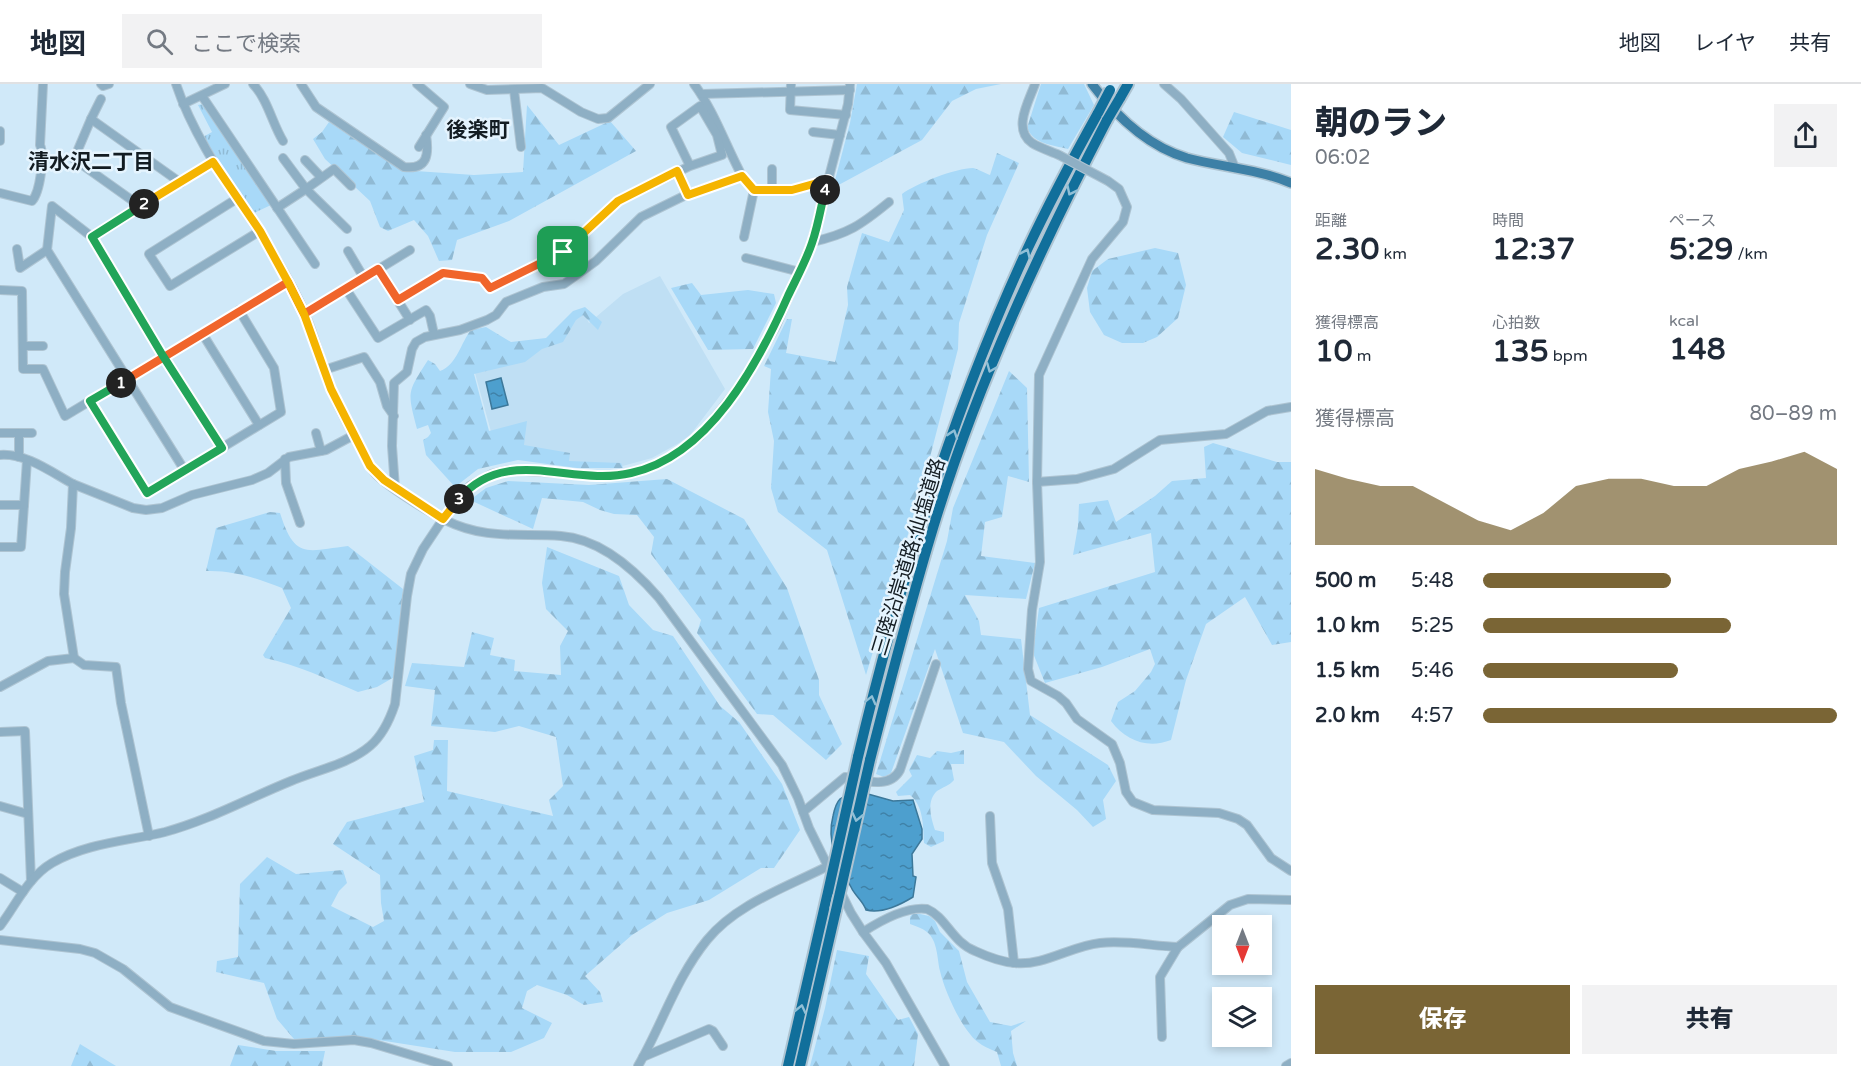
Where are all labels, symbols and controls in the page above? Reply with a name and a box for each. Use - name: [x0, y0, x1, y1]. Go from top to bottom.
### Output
- search box: [122, 14, 542, 68]
- icon: search: [143, 25, 176, 58]
- text: 地図: [30, 27, 86, 61]
- text: ここで検索: [191, 31, 301, 57]
- text: 地図: [1619, 31, 1661, 56]
- text: レイヤ: [1694, 31, 1756, 56]
- text: 共有: [1789, 31, 1831, 56]
- text: 朝のラン: [1315, 104, 1447, 143]
- button: share: [1774, 104, 1837, 167]
- district label: 後楽町: [447, 118, 510, 143]
- text: 06:02: [1315, 146, 1370, 170]
- district label: 清水沢二丁目: [28, 150, 154, 175]
- pin: 4: [810, 175, 840, 205]
- text: 4: [820, 180, 830, 200]
- one-way arrow: [1067, 184, 1078, 195]
- pin: 2: [129, 189, 159, 219]
- text: 2: [139, 194, 149, 214]
- text: 距離: [1315, 211, 1347, 231]
- text: 時間: [1492, 211, 1524, 231]
- text: ペース: [1669, 211, 1716, 231]
- pin: [537, 226, 588, 277]
- text: 2.30: [1315, 231, 1379, 268]
- text: 12:37: [1492, 231, 1575, 268]
- text: 5:29: [1669, 231, 1733, 268]
- icon: arrive: [546, 235, 579, 268]
- text: km: [1379, 244, 1407, 264]
- text: /km: [1733, 244, 1768, 264]
- one-way arrow: [1019, 249, 1031, 260]
- text: kcal: [1669, 311, 1699, 331]
- text: 獲得標高: [1315, 313, 1379, 333]
- text: 心拍数: [1492, 313, 1540, 333]
- text: 148: [1669, 331, 1726, 368]
- text: 10: [1315, 333, 1353, 370]
- text: 135: [1492, 333, 1549, 370]
- text: m: [1353, 346, 1372, 366]
- text: bpm: [1549, 346, 1588, 366]
- one-way arrow: [986, 362, 998, 373]
- pin: 1: [106, 368, 136, 398]
- text: 1: [116, 373, 126, 393]
- text: 80–89 m: [1750, 402, 1837, 426]
- text: 獲得標高: [1315, 407, 1395, 431]
- one-way arrow: [946, 429, 959, 440]
- street label: 三陸沿岸道路;仙塩道路: [868, 455, 950, 659]
- pin: 3: [444, 484, 474, 514]
- text: 3: [454, 489, 464, 509]
- text: 500 m: [1315, 569, 1376, 593]
- text: 5:48: [1411, 569, 1454, 593]
- text: 1.0 km: [1315, 614, 1380, 638]
- text: 5:25: [1411, 614, 1454, 638]
- text: 1.5 km: [1315, 659, 1380, 683]
- text: 5:46: [1411, 659, 1454, 683]
- one-way arrow: [864, 696, 877, 706]
- text: 2.0 km: [1315, 704, 1380, 728]
- text: 4:57: [1411, 704, 1454, 728]
- one-way arrow: [852, 811, 865, 821]
- north arrow: [1212, 915, 1272, 975]
- map controls: [1212, 915, 1272, 1047]
- button: 保存: [1315, 985, 1570, 1054]
- button: 共有: [1582, 985, 1837, 1054]
- button: layers: [1212, 987, 1272, 1047]
- one-way arrow: [794, 1004, 807, 1014]

